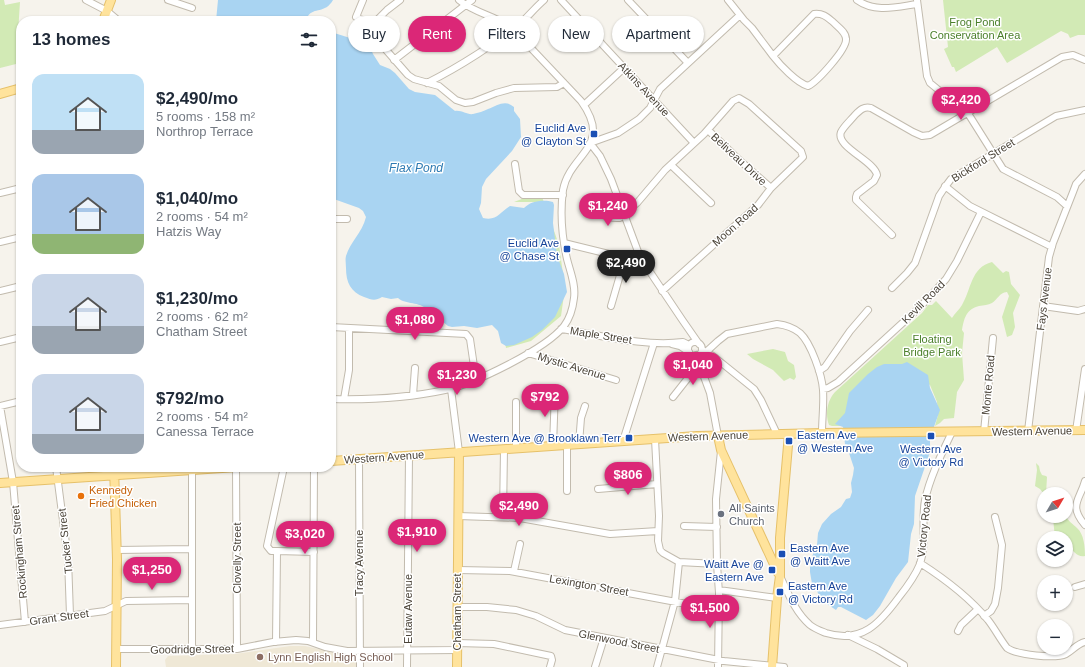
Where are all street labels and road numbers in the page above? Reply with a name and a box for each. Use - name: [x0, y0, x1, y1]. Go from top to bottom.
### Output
- street label: Atkins Avenue: [616, 59, 672, 119]
- street label: Beliveau Drive: [709, 130, 769, 188]
- street label: Bickford Street: [949, 136, 1017, 184]
- street label: Moon Road: [710, 202, 760, 248]
- street label: Fays Avenue: [1034, 267, 1054, 331]
- street label: Kevill Road: [899, 278, 947, 326]
- street label: Maple Street: [569, 324, 633, 346]
- street label: Mystic Avenue: [536, 350, 608, 382]
- street label: Monte Road: [979, 355, 997, 415]
- street label: Western Avenue: [992, 424, 1072, 438]
- street label: Western Avenue: [668, 429, 748, 443]
- street label: Western Avenue: [344, 448, 424, 466]
- street label: Victory Road: [915, 494, 933, 558]
- street label: Rockingham Street: [9, 505, 29, 599]
- street label: Tucker Street: [56, 508, 74, 574]
- street label: Clovelly Street: [231, 523, 243, 593]
- street label: Tracy Avenue: [353, 530, 365, 596]
- street label: Lexington Street: [549, 572, 629, 598]
- street label: Chatham Street: [451, 573, 463, 651]
- street label: Eutaw Avenue: [402, 574, 414, 644]
- street label: Grant Street: [28, 607, 90, 627]
- street label: Glenwood Street: [578, 627, 660, 655]
- street label: Goodridge Street: [150, 642, 234, 656]

